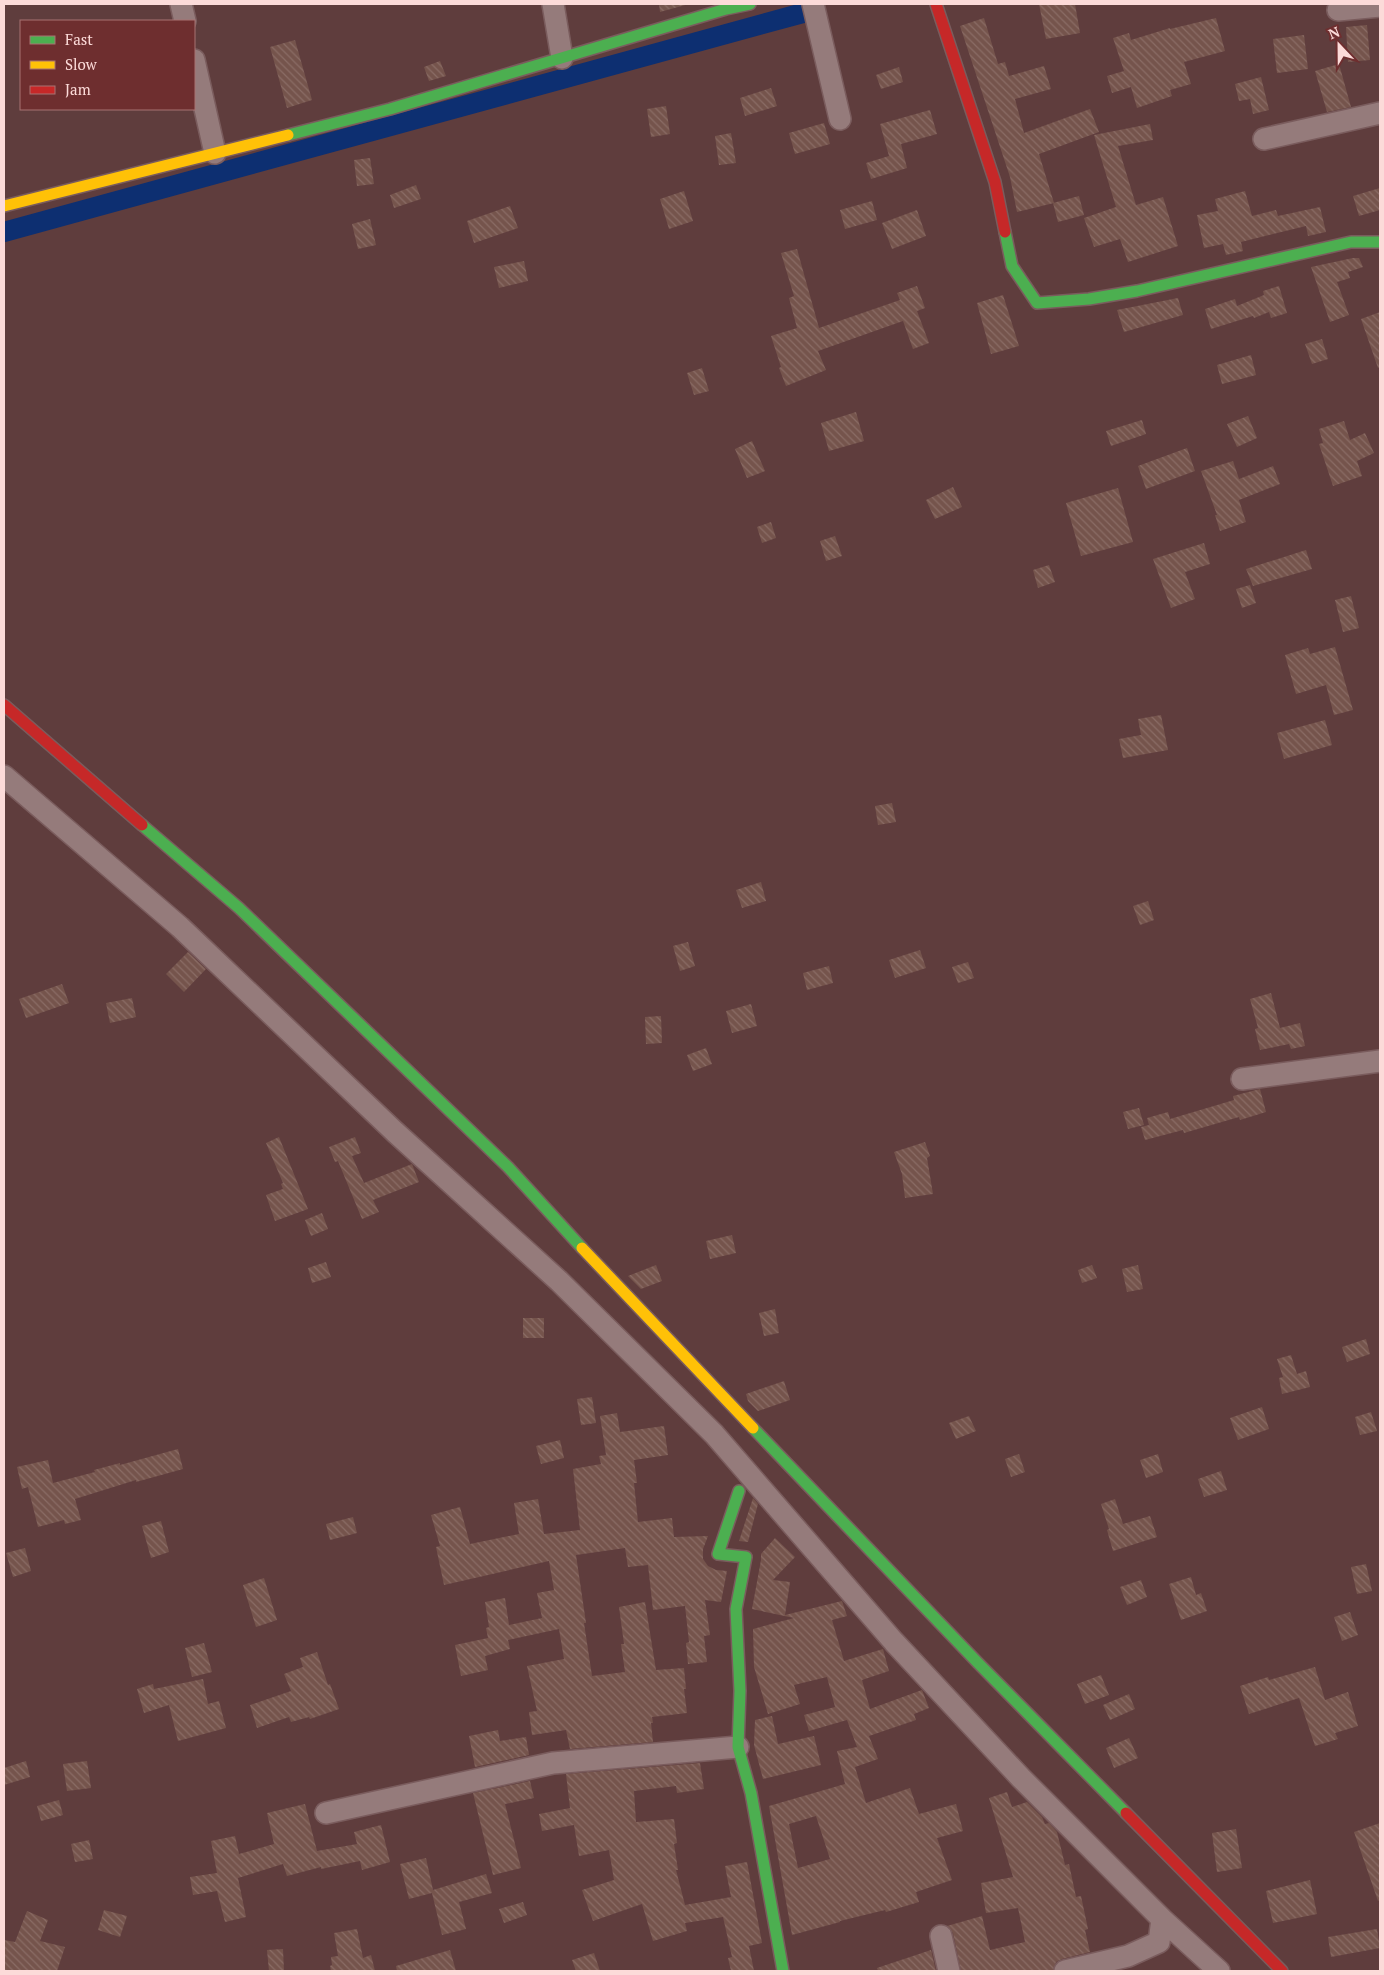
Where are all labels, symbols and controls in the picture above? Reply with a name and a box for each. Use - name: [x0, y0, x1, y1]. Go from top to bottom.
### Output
- legend: [20, 20, 195, 110]
- north arrow: [1314, 20, 1364, 70]
- text: N: [1325, 22, 1343, 43]
- text: Fast: [65, 29, 93, 49]
- text: Slow: [65, 54, 98, 74]
- text: Jam: [65, 79, 91, 99]

